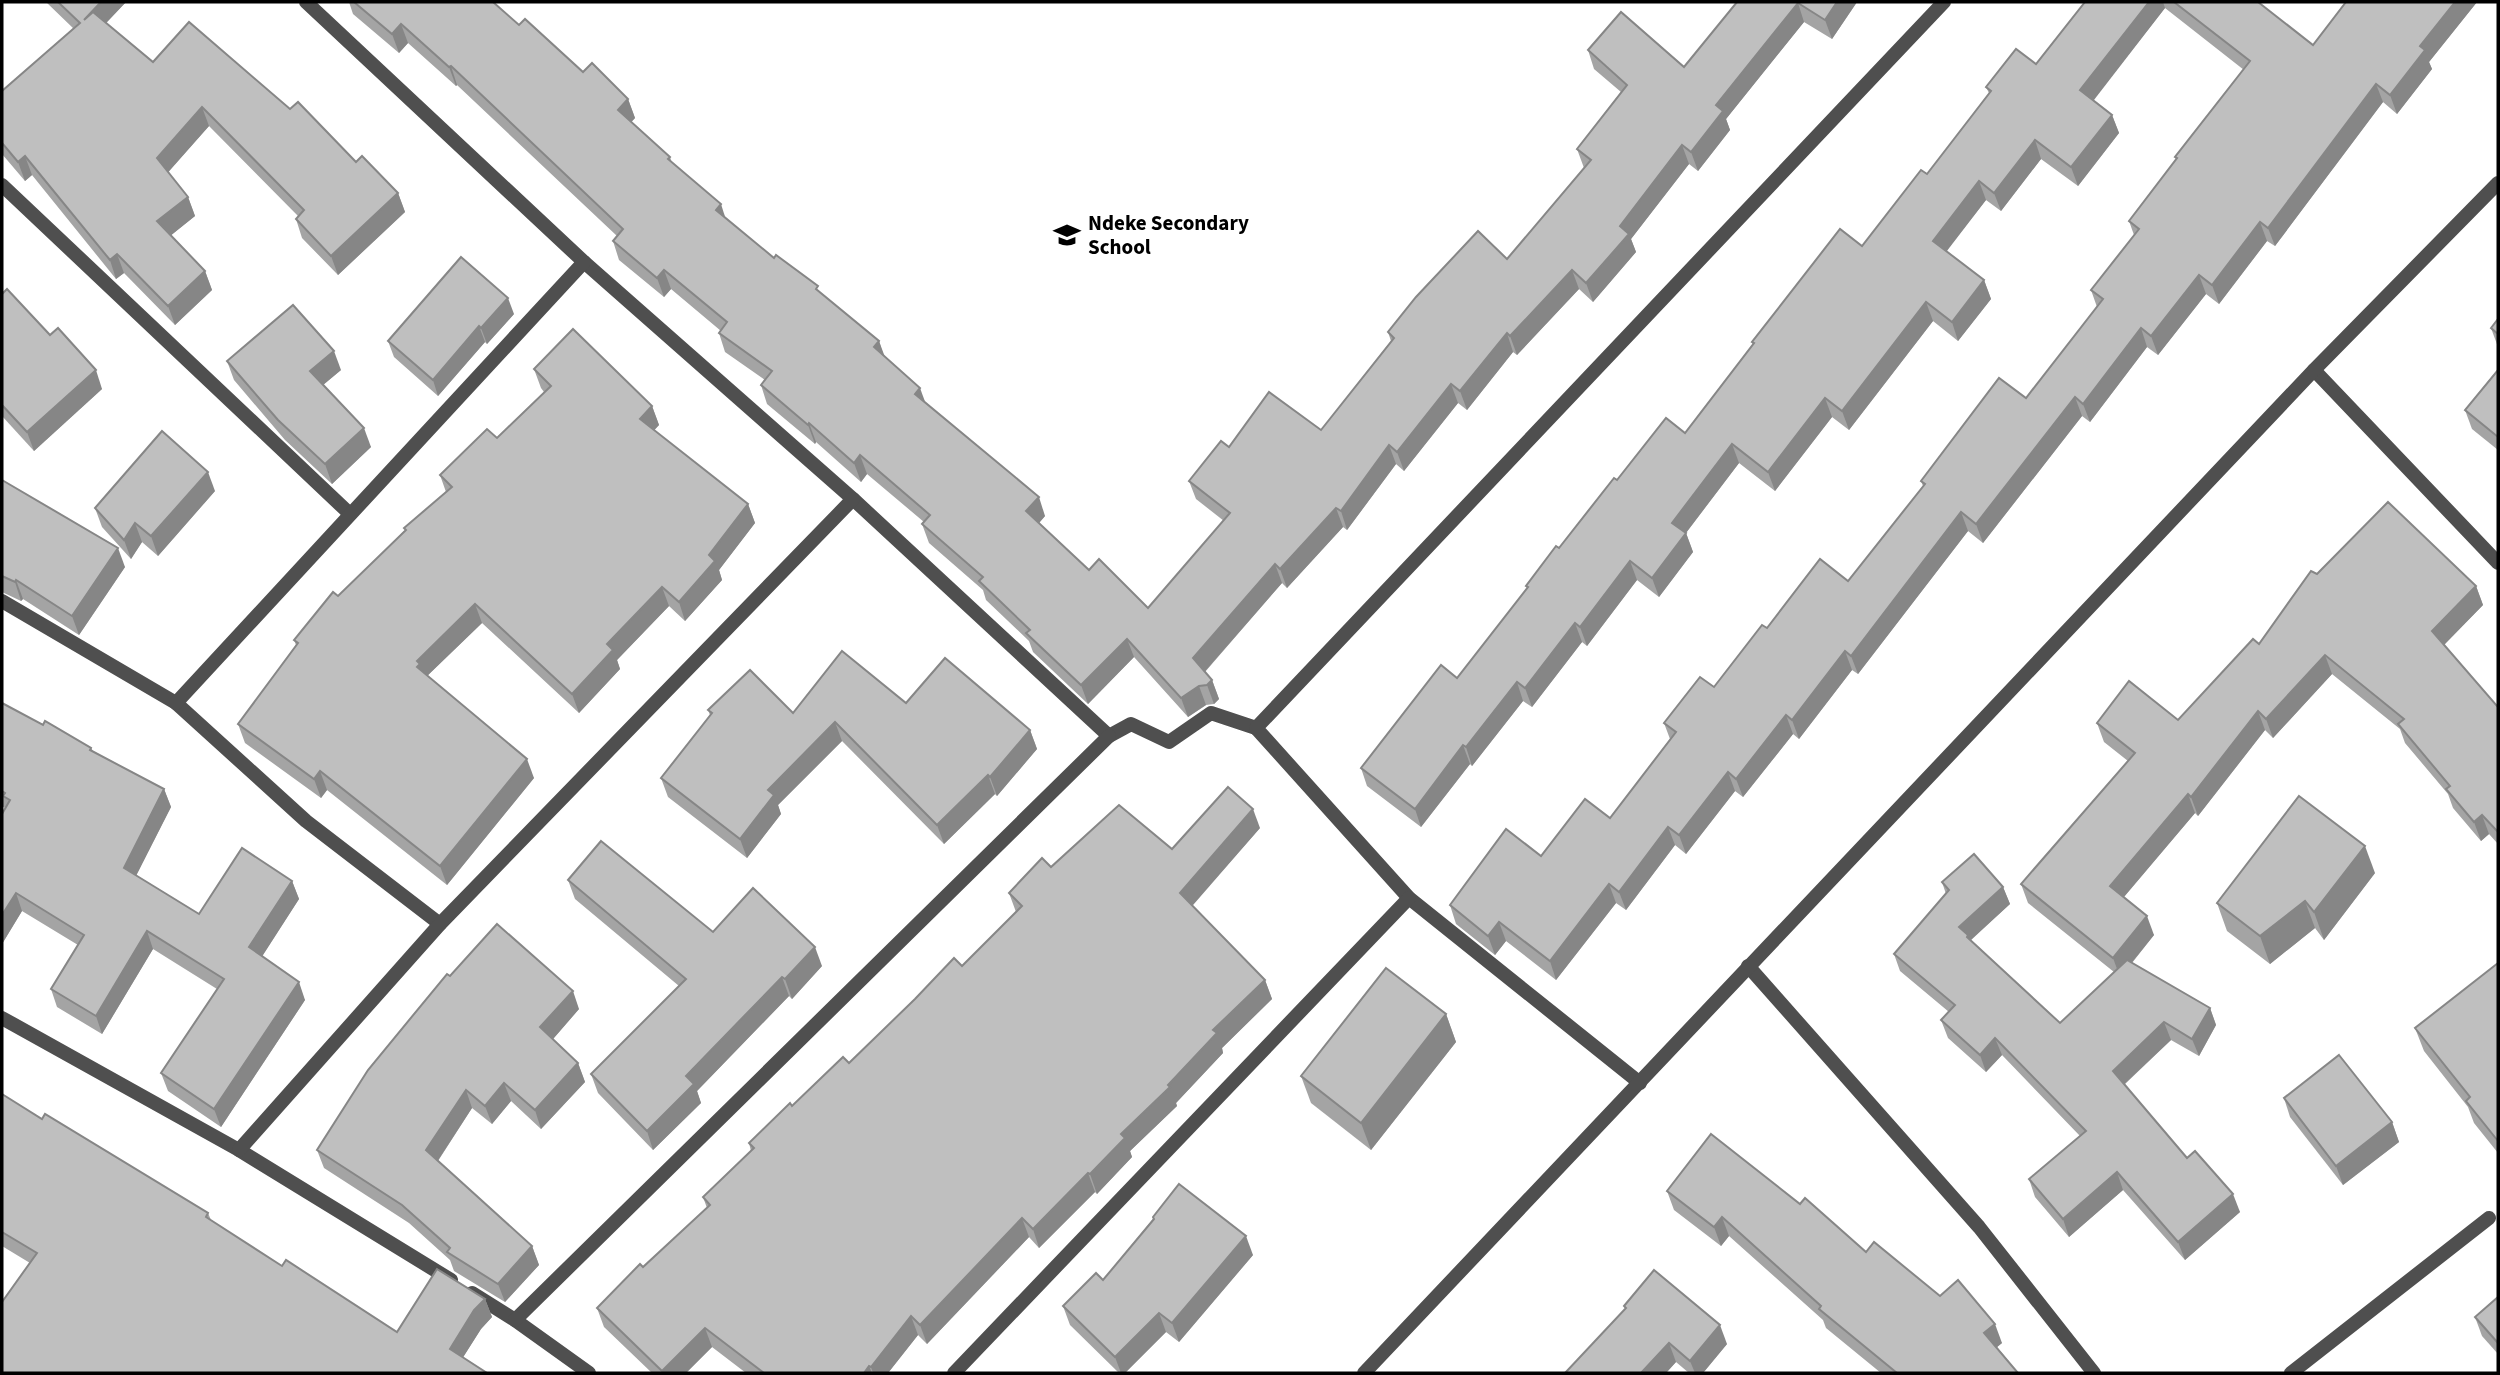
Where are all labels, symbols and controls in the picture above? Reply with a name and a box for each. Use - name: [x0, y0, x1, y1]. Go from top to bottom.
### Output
- place label: Ndeke Secondary School: [1088, 208, 1249, 262]
- school or university icon: Ndeke Secondary School: [1052, 220, 1082, 250]

